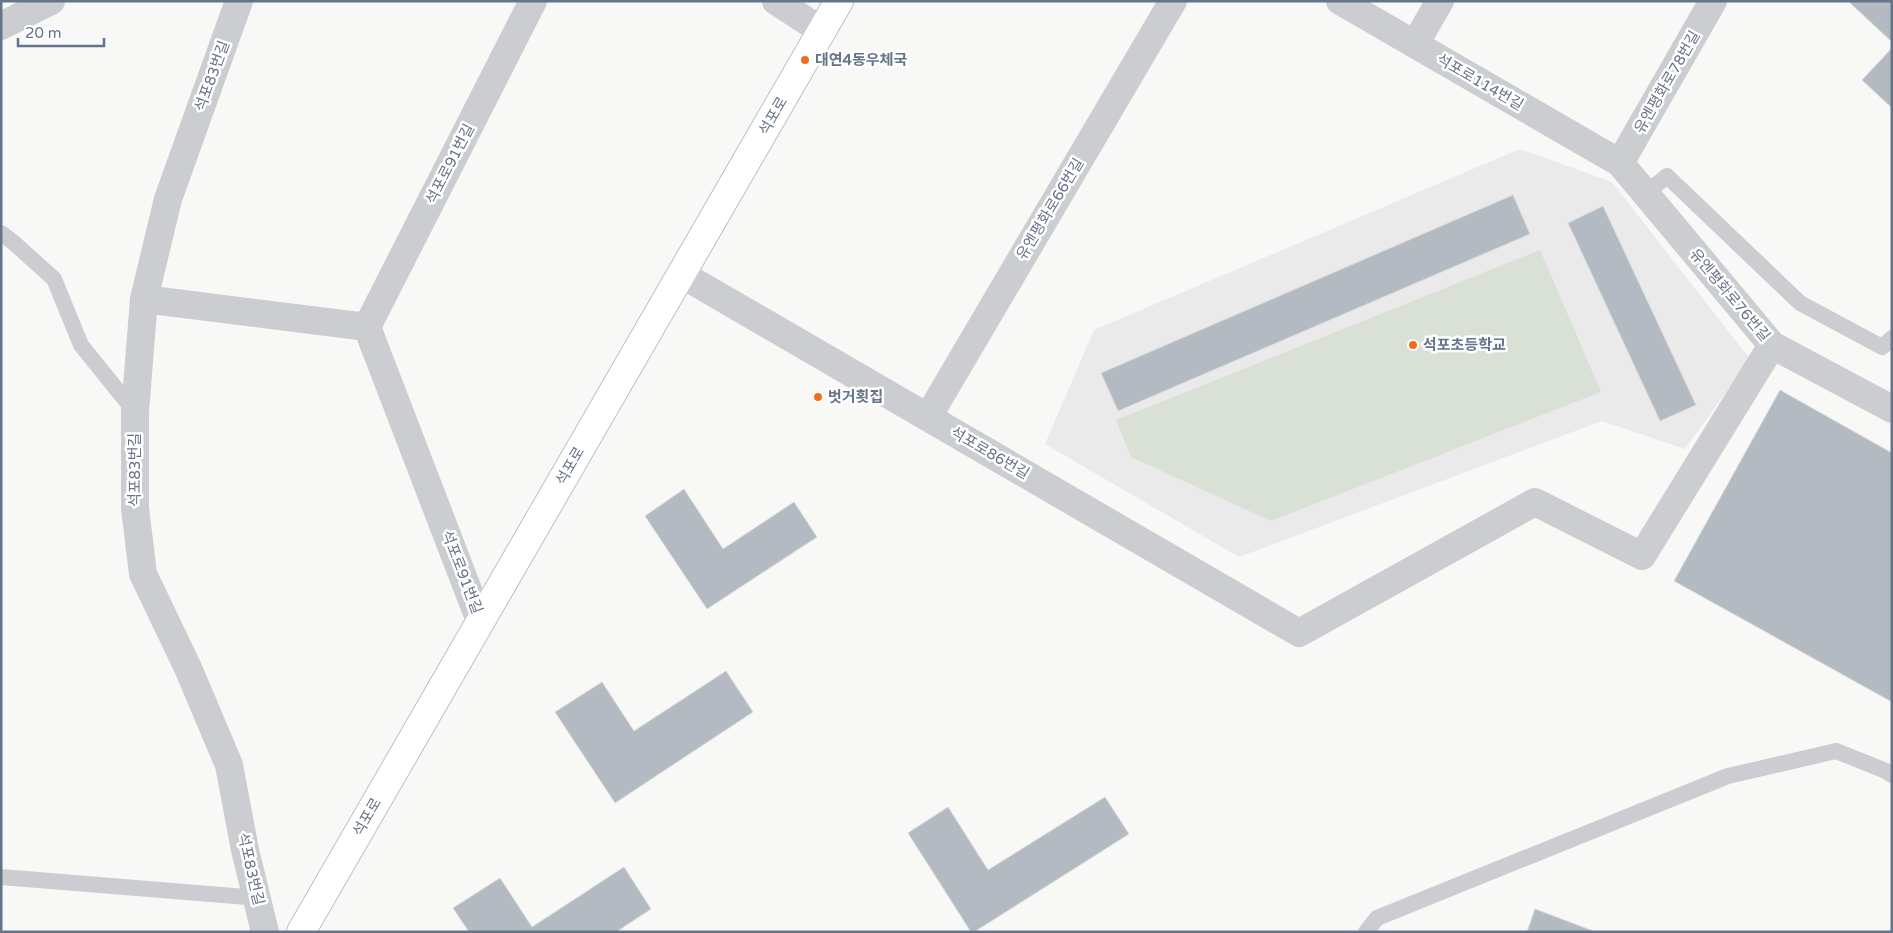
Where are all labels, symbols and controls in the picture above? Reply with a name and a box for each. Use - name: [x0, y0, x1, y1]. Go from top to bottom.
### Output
- scale bar: [18, 15, 104, 47]
- text: 20 m: [25, 24, 62, 42]
- street label: 유엔평화로78번길: [1630, 28, 1704, 136]
- street label: 석포83번길: [191, 38, 233, 114]
- street label: 석포로114번길: [1433, 50, 1527, 114]
- place label: 대연4동우체국: [815, 51, 907, 69]
- marker: 대연4동우체국: [799, 54, 811, 66]
- street label: 석포로: [755, 94, 791, 138]
- street label: 석포로91번길: [422, 121, 478, 207]
- street label: 유엔평화로66번길: [1013, 155, 1087, 263]
- street label: 유엔평화로76번길: [1686, 245, 1774, 345]
- place label: 석포초등학교: [1423, 336, 1506, 354]
- marker: 석포초등학교: [1407, 339, 1419, 351]
- place label: 벗거횟집: [828, 388, 883, 406]
- marker: 벗거횟집: [812, 391, 824, 403]
- street label: 석포로86번길: [947, 423, 1033, 483]
- street label: 석포83번길: [126, 433, 144, 507]
- street label: 석포로: [552, 444, 588, 488]
- street label: 석포로91번길: [438, 528, 486, 616]
- street label: 석포로: [349, 795, 385, 839]
- street label: 석포83번길: [234, 831, 268, 907]

